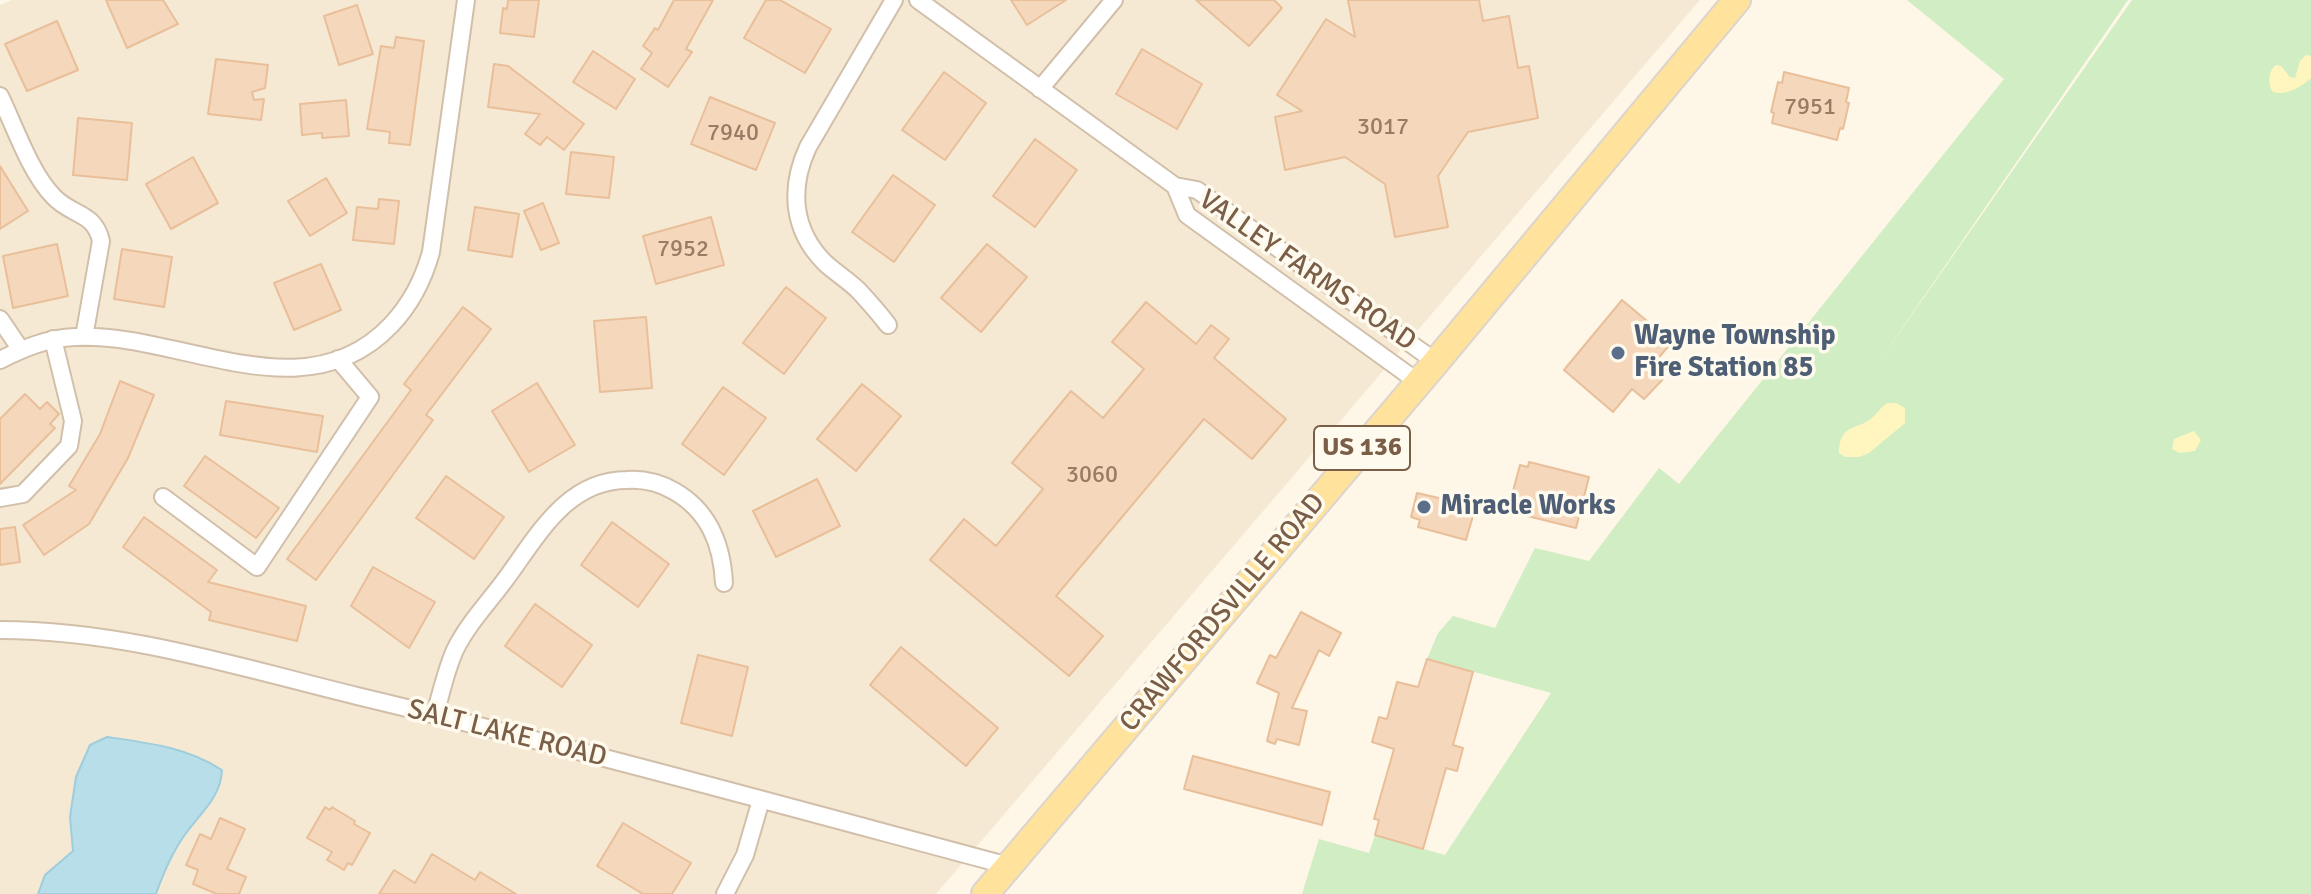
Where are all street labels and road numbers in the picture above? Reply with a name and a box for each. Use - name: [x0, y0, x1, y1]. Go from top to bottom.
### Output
- street label: VALLEY FARMS ROAD: [1192, 183, 1422, 359]
- road number: US 136: [1314, 426, 1410, 470]
- street label: CRAWFORDSVILLE ROAD: [1113, 487, 1333, 739]
- street label: SALT LAKE ROAD: [404, 693, 610, 775]

